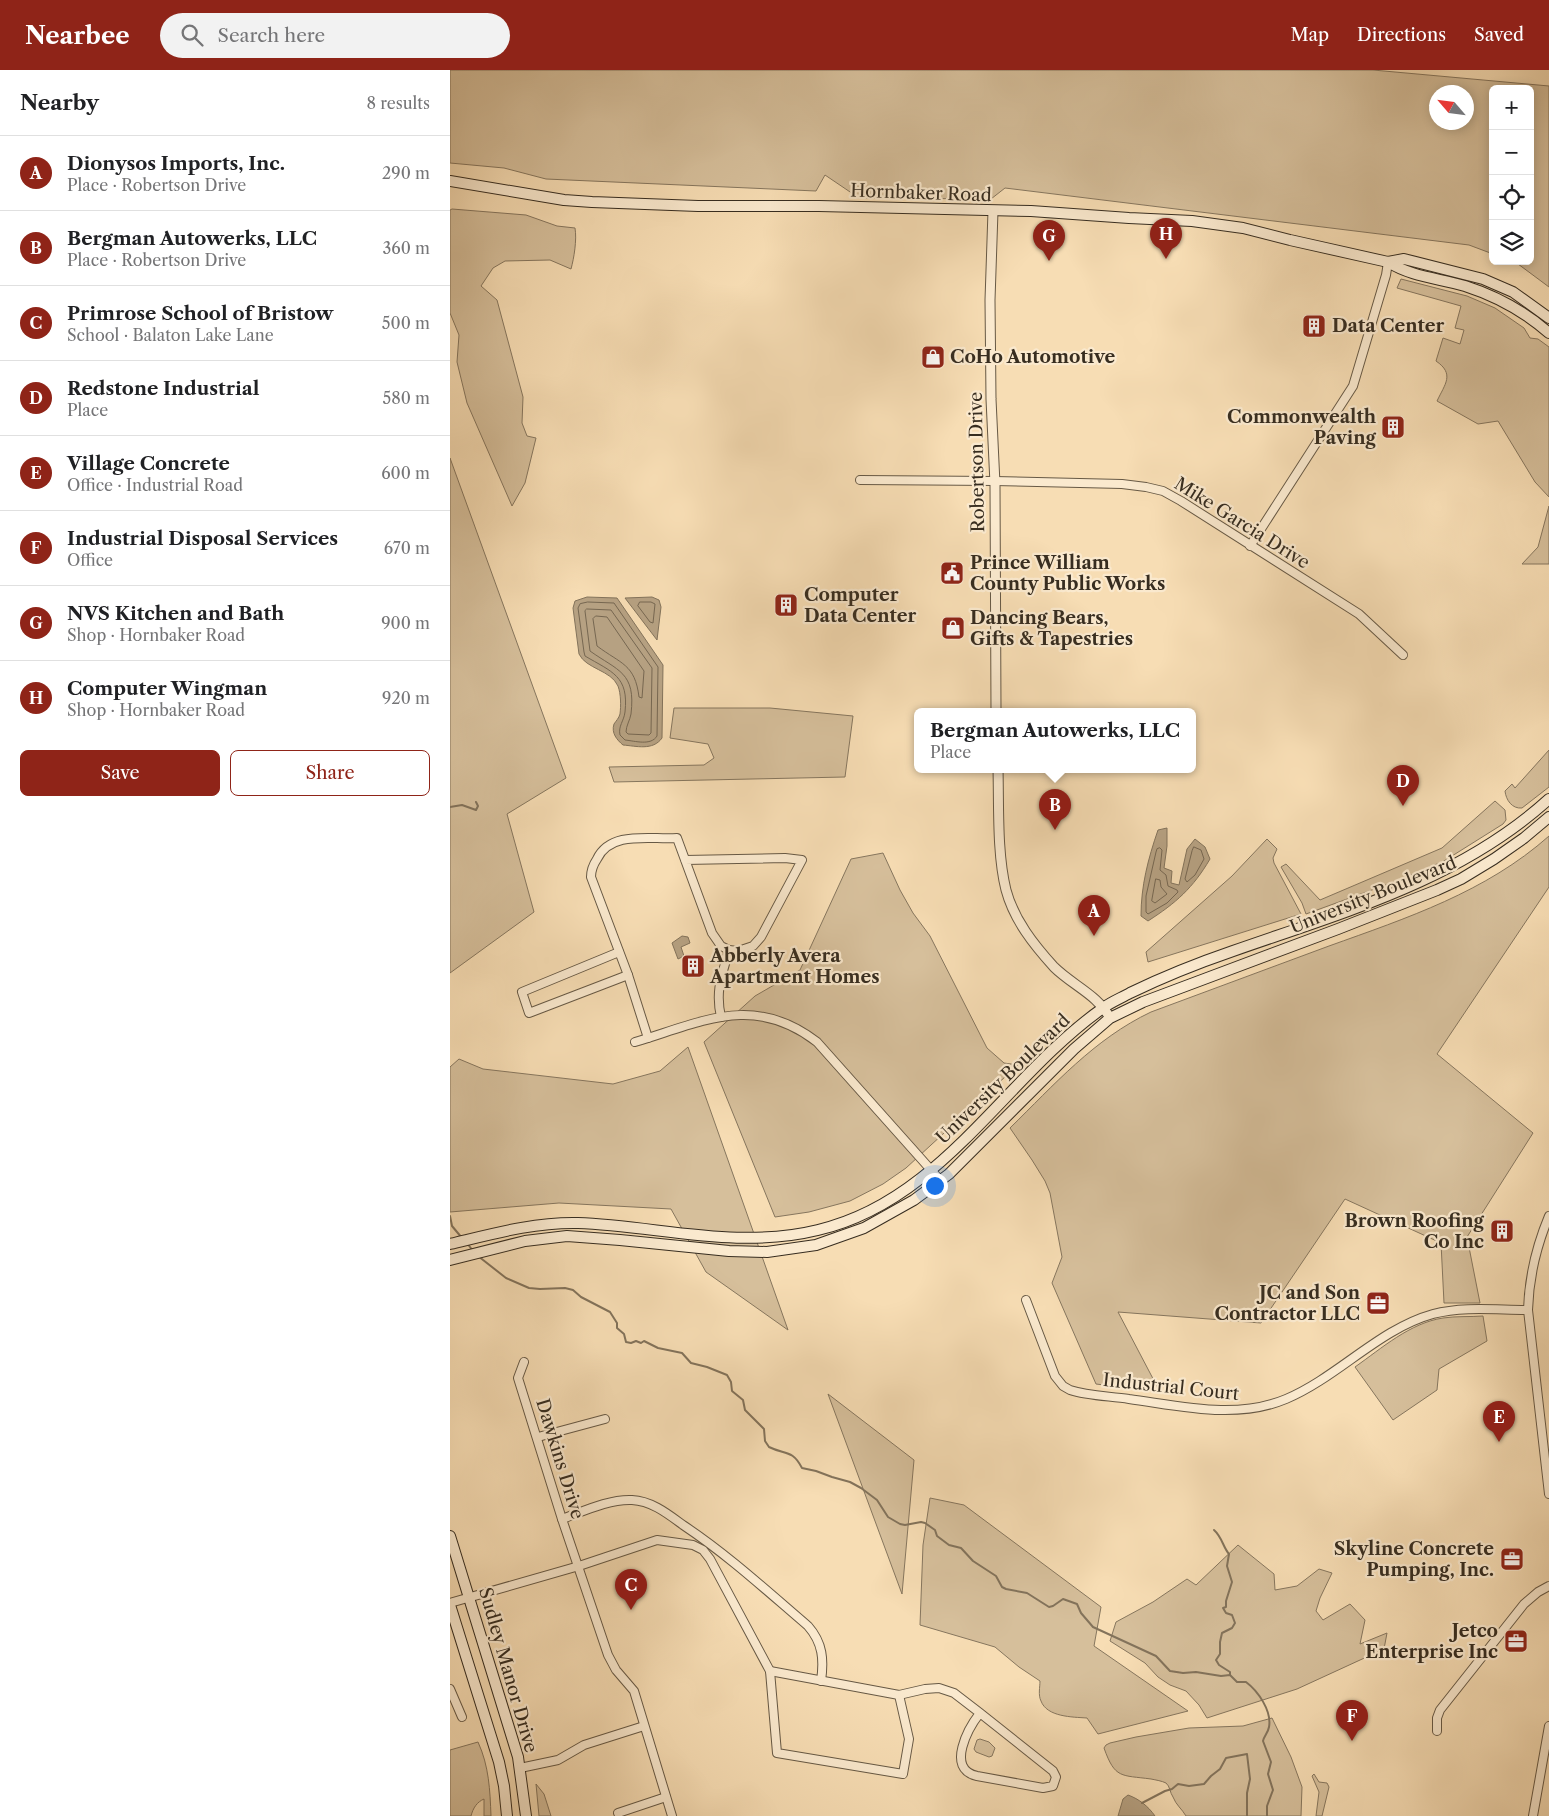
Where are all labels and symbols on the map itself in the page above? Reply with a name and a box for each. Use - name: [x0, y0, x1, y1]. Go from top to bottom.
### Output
- north arrow: [1429, 85, 1474, 130]
- street label: Hornbaker Road: [850, 180, 992, 206]
- pin: H: [1150, 218, 1182, 259]
- pin: G: [1033, 220, 1065, 261]
- building icon: Data Center: [1301, 313, 1327, 339]
- place label: Data Center: [1332, 315, 1444, 337]
- shop icon: CoHo Automotive: [920, 344, 946, 370]
- place label: CoHo Automotive: [950, 346, 1116, 368]
- street label: Robertson Drive: [965, 391, 989, 533]
- place label: Commonwealth Paving: [1227, 406, 1377, 449]
- building icon: Commonwealth Paving: [1380, 414, 1406, 440]
- street label: Mike Garcia Drive: [1170, 473, 1314, 573]
- place label: Prince William County Public Works: [970, 552, 1165, 595]
- public building icon: Prince William County Public Works: [939, 560, 965, 586]
- place label: Computer Data Center: [804, 584, 916, 627]
- building icon: Computer Data Center: [773, 592, 799, 618]
- place label: Dancing Bears, Gifts & Tapestries: [970, 607, 1133, 650]
- shop icon: Dancing Bears, Gifts & Tapestries: [940, 615, 966, 641]
- pin: D: [1387, 765, 1419, 806]
- pin: B: [1039, 789, 1071, 830]
- street label: University Boulevard: [1287, 852, 1460, 938]
- pin: A: [1078, 895, 1110, 936]
- place label: Abberly Avera Apartment Homes: [709, 945, 880, 988]
- building icon: Abberly Avera Apartment Homes: [680, 953, 706, 979]
- street label: University Boulevard: [931, 1009, 1075, 1149]
- your location: [922, 1173, 948, 1199]
- place label: Brown Roofing Co Inc: [1344, 1210, 1485, 1253]
- building icon: Brown Roofing Co Inc: [1489, 1218, 1515, 1244]
- place label: JC and Son Contractor LLC: [1214, 1282, 1361, 1325]
- office icon: JC and Son Contractor LLC: [1365, 1290, 1391, 1316]
- street label: Industrial Court: [1102, 1369, 1241, 1405]
- street label: Dawkins Drive: [531, 1396, 589, 1522]
- pin: E: [1483, 1401, 1515, 1442]
- place label: Skyline Concrete Pumping, Inc.: [1334, 1538, 1494, 1581]
- office icon: Skyline Concrete Pumping, Inc.: [1499, 1546, 1525, 1572]
- pin: C: [615, 1569, 647, 1610]
- street label: Sudley Manor Drive: [474, 1585, 542, 1755]
- place label: Jetco Enterprise Inc: [1365, 1620, 1498, 1663]
- office icon: Jetco Enterprise Inc: [1503, 1628, 1529, 1654]
- pin: F: [1336, 1700, 1368, 1741]

